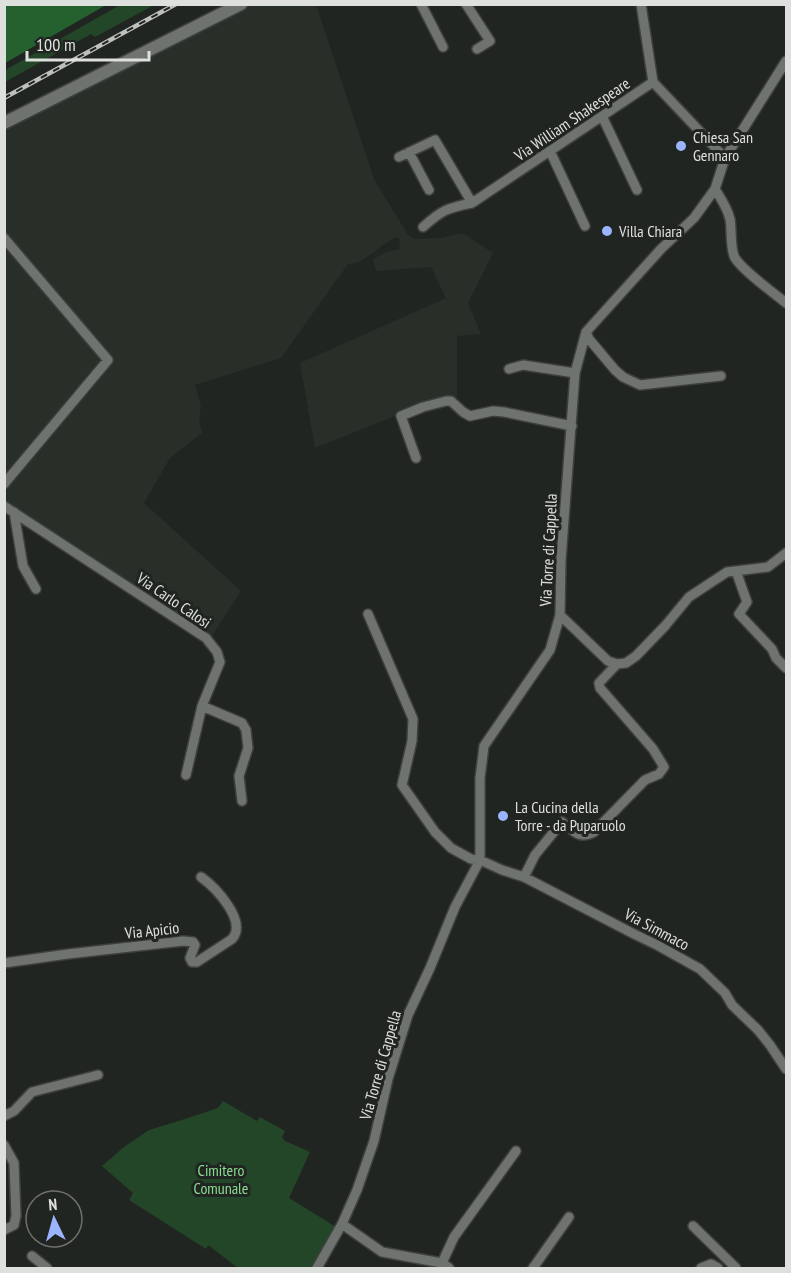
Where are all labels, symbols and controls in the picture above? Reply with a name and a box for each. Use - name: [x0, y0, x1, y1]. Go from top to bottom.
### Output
- scale bar: [27, 24, 148, 62]
- text: 100 m: [36, 33, 76, 56]
- street label: Via William Shakespeare: [510, 73, 634, 166]
- place label: Chiesa San Gennaro: [693, 127, 753, 165]
- marker: Chiesa San Gennaro: [674, 139, 688, 153]
- place label: Villa Chiara: [618, 221, 682, 241]
- marker: Villa Chiara: [600, 224, 614, 238]
- street label: Via Torre di Cappella: [535, 493, 561, 608]
- street label: Via Carlo Calosi: [132, 567, 215, 632]
- place label: La Cucina della Torre - da Puparuolo: [515, 797, 626, 835]
- marker: La Cucina della Torre - da Puparuolo: [496, 809, 510, 823]
- street label: Via Simmaco: [620, 903, 693, 954]
- street label: Via Apicio: [123, 917, 180, 943]
- street label: Via Torre di Cappella: [355, 1008, 405, 1123]
- park label: Cimitero Comunale: [194, 1160, 248, 1198]
- north arrow: [24, 1189, 84, 1249]
- text: N: [48, 1194, 58, 1214]

